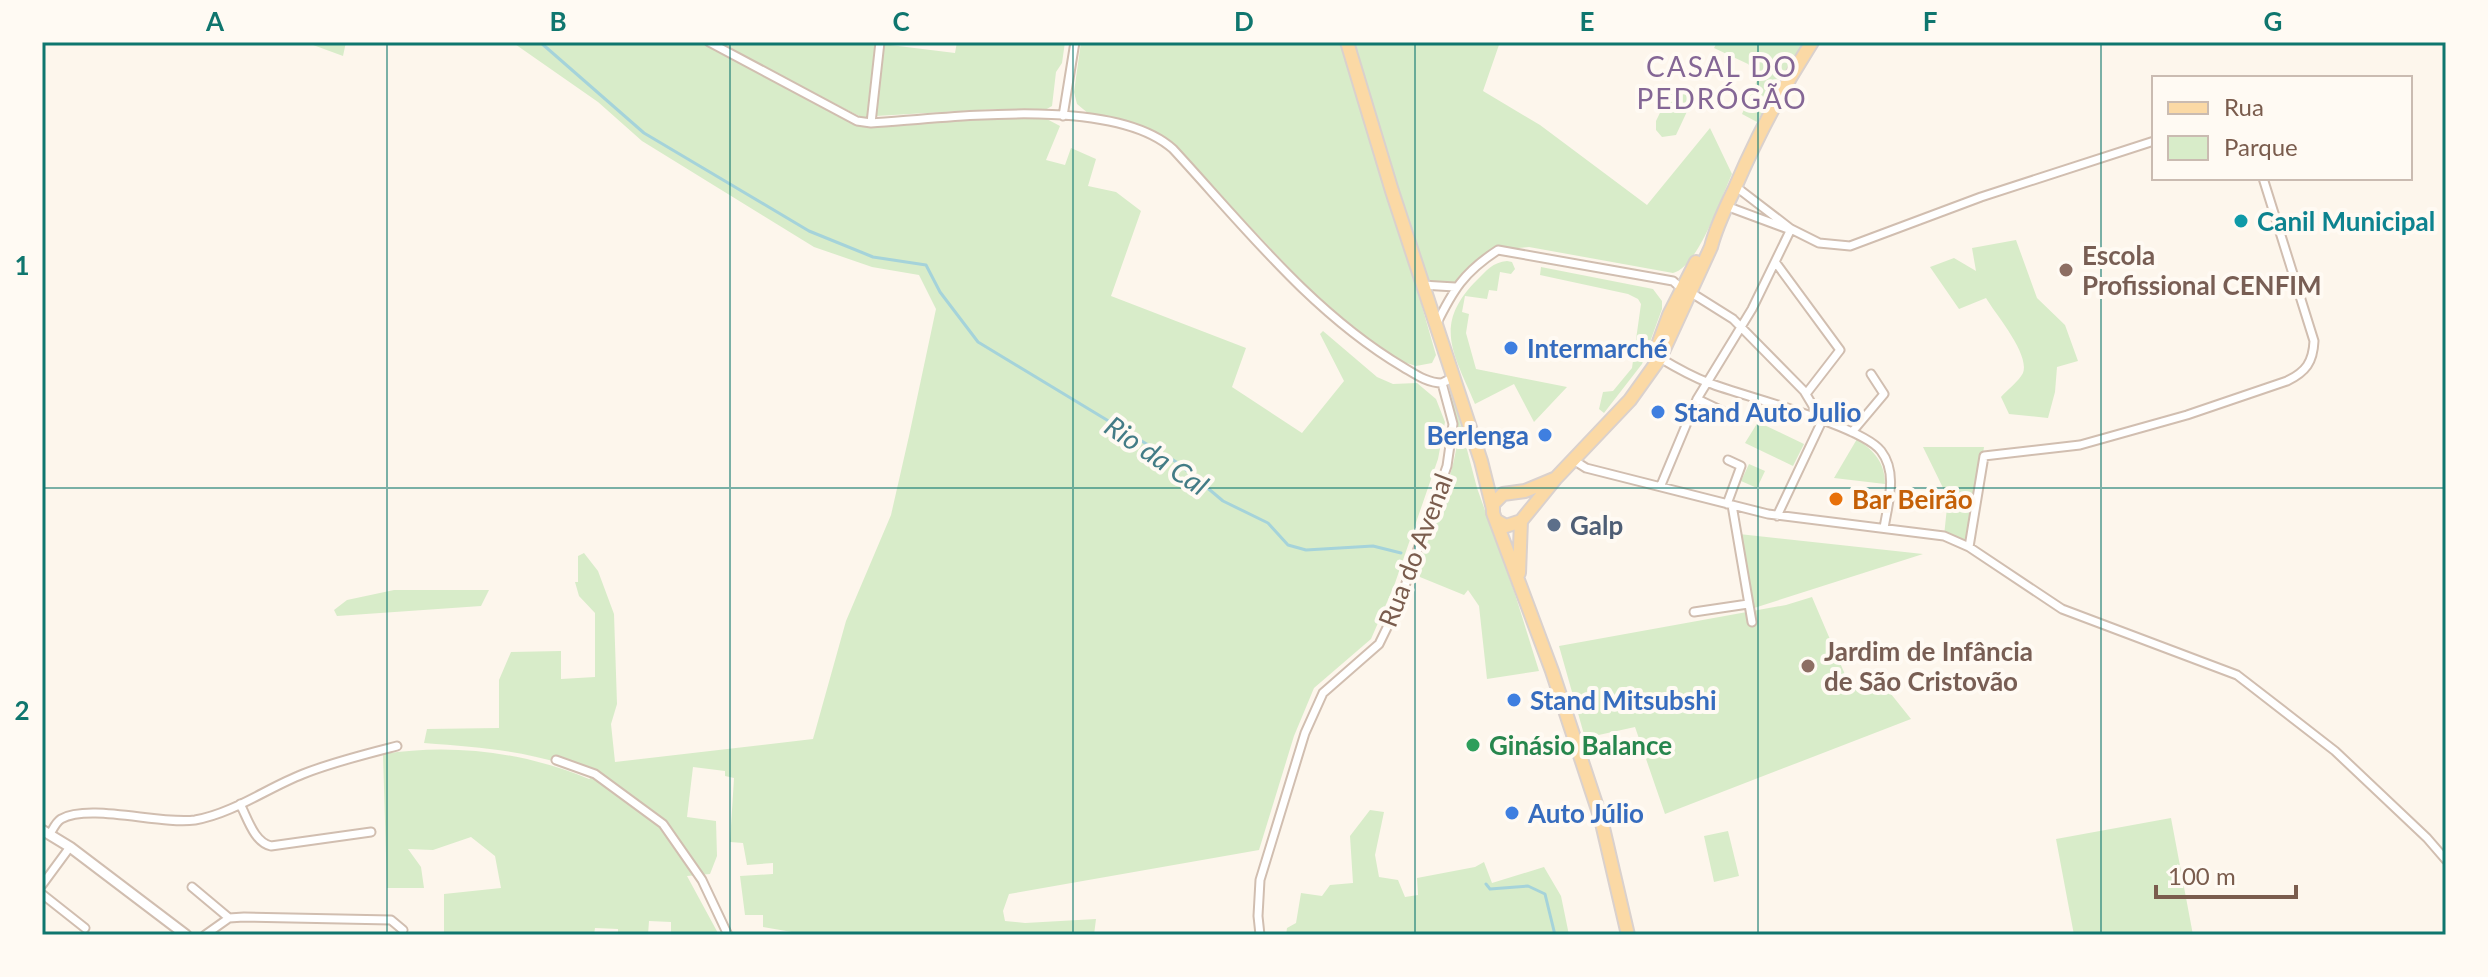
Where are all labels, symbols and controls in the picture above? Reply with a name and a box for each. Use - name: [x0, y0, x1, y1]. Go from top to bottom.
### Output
- text: A: [205, 5, 225, 37]
- text: B: [549, 5, 567, 37]
- text: C: [892, 5, 910, 37]
- text: D: [1234, 5, 1254, 37]
- text: E: [1580, 5, 1594, 37]
- text: F: [1923, 5, 1937, 37]
- text: G: [2264, 5, 2282, 37]
- district label: CASAL DO PEDRÓGÃO: [1636, 49, 1808, 115]
- legend: [2152, 76, 2412, 180]
- text: Rua: [2224, 92, 2264, 121]
- text: Parque: [2224, 132, 2298, 161]
- place label: Canil Municipal: [2257, 205, 2435, 237]
- marker: Canil Municipal: [2232, 212, 2250, 230]
- place label: Escola Profissional CENFIM: [2082, 239, 2322, 301]
- text: 1: [14, 249, 30, 281]
- marker: Escola Profissional CENFIM: [2057, 261, 2075, 279]
- place label: Intermarché: [1527, 332, 1668, 364]
- marker: Intermarché: [1502, 339, 1520, 357]
- place label: Stand Auto Julio: [1674, 396, 1861, 428]
- marker: Stand Auto Julio: [1649, 403, 1667, 421]
- water label: Rio da Cal: [1099, 408, 1215, 502]
- place label: Berlenga: [1427, 419, 1529, 451]
- marker: Berlenga: [1536, 426, 1554, 444]
- street label: Rua do Avenal: [1371, 469, 1459, 631]
- place label: Bar Beirão: [1852, 483, 1973, 515]
- marker: Bar Beirão: [1827, 490, 1845, 508]
- place label: Galp: [1570, 509, 1623, 541]
- marker: Galp: [1545, 516, 1563, 534]
- place label: Jardim de Infância de São Cristovão: [1824, 635, 2033, 697]
- marker: Jardim de Infância de São Cristovão: [1799, 657, 1817, 675]
- place label: Stand Mitsubshi: [1530, 684, 1717, 716]
- marker: Stand Mitsubshi: [1505, 691, 1523, 709]
- text: 2: [14, 694, 30, 726]
- place label: Ginásio Balance: [1489, 729, 1672, 761]
- marker: Ginásio Balance: [1464, 736, 1482, 754]
- place label: Auto Júlio: [1527, 797, 1644, 829]
- marker: Auto Júlio: [1503, 804, 1521, 822]
- scale bar: [2156, 849, 2296, 899]
- text: 100 m: [2168, 861, 2236, 890]

